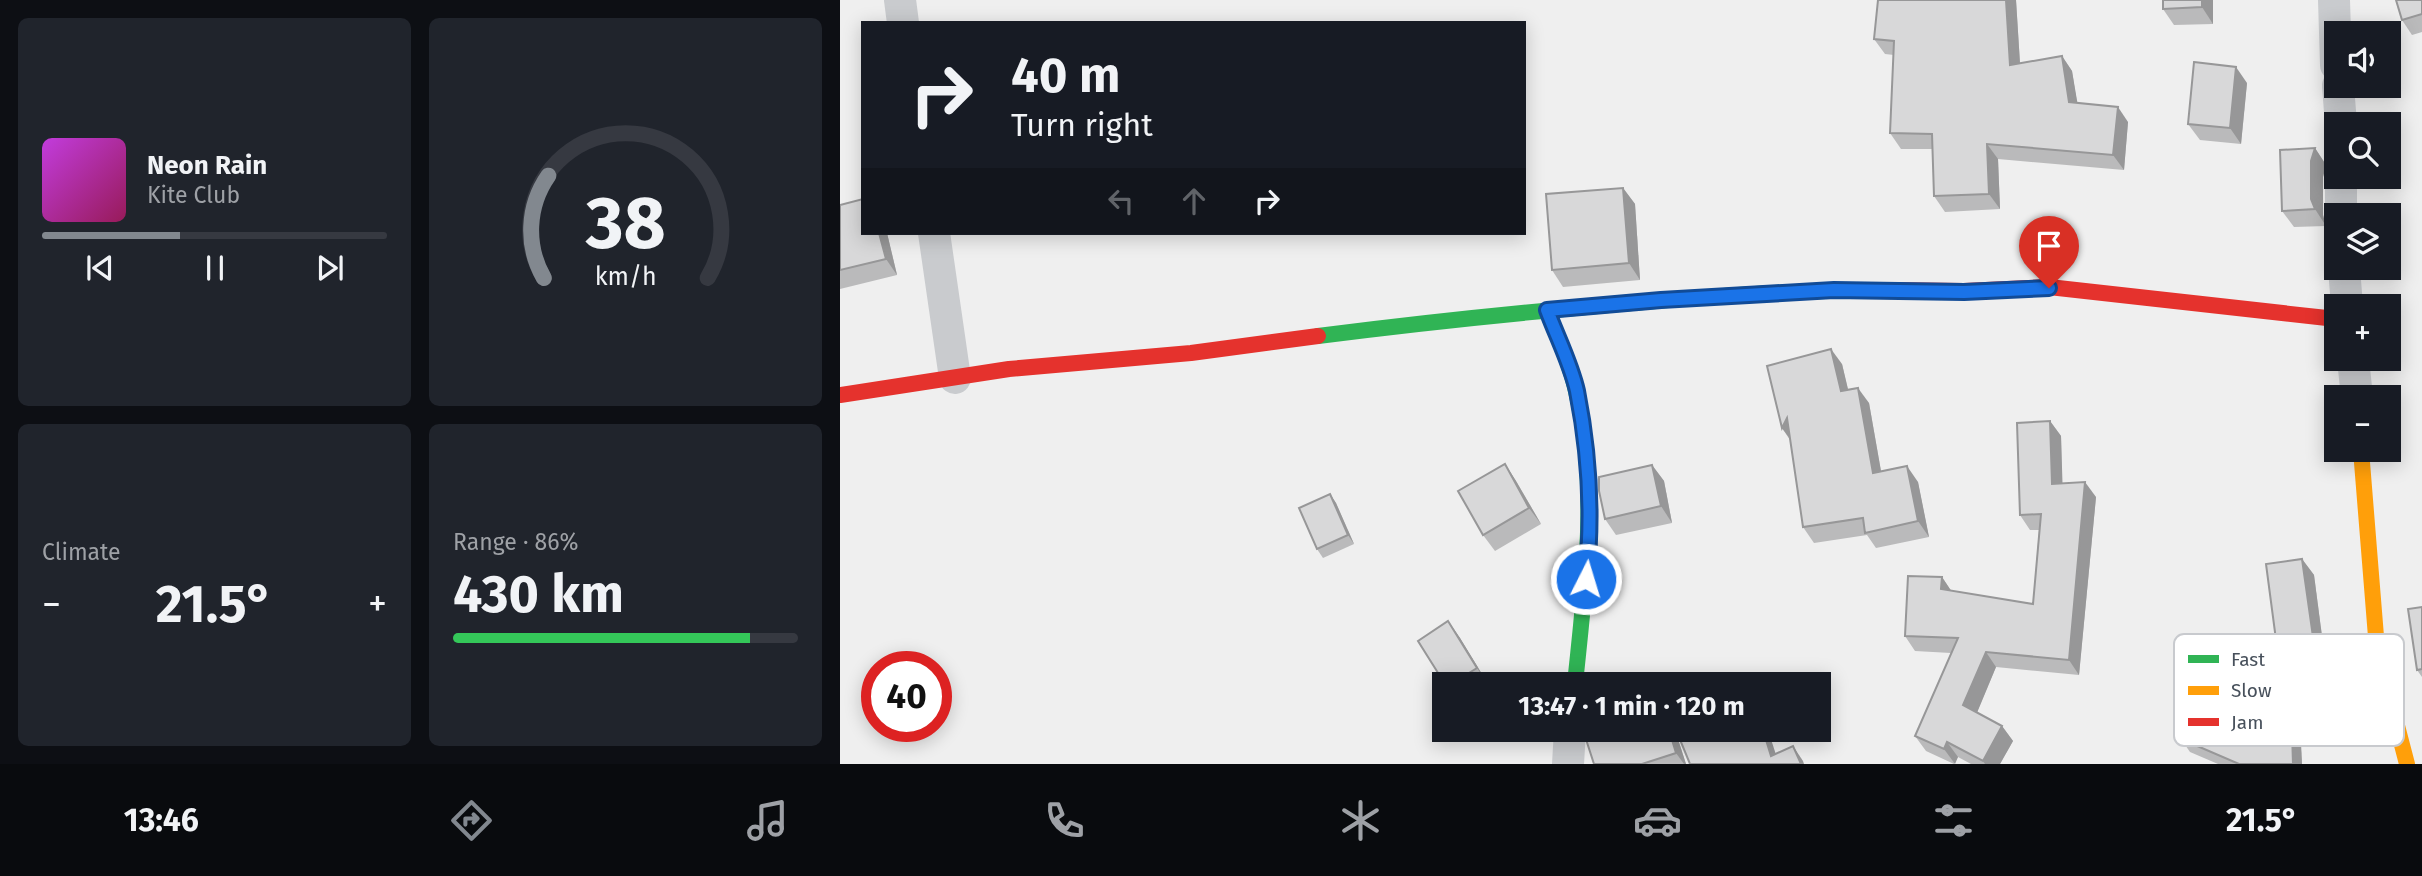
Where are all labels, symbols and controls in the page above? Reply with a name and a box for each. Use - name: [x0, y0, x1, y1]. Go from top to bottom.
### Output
- map controls: [2324, 21, 2401, 462]
- button: sound: [2324, 21, 2401, 98]
- text: 40 m: [1011, 46, 1120, 105]
- icon: right: [896, 49, 987, 140]
- text: Turn right: [1011, 106, 1153, 144]
- button: search: [2324, 112, 2401, 189]
- text: Neon Rain: [147, 150, 267, 181]
- text: Kite Club: [147, 181, 240, 209]
- text: 38: [584, 181, 666, 268]
- icon: left: [1102, 182, 1140, 220]
- icon: ahead: [1175, 182, 1213, 220]
- icon: right: [1248, 182, 1286, 220]
- button: layers: [2324, 203, 2401, 280]
- pin: [2019, 216, 2079, 288]
- icon: arrive: [2030, 227, 2068, 265]
- icon: previous: [81, 249, 119, 287]
- icon: pause: [196, 249, 234, 287]
- icon: next: [311, 249, 349, 287]
- text: km/h: [595, 262, 656, 292]
- button: +: [2324, 294, 2401, 371]
- button: −: [2324, 385, 2401, 462]
- text: Range · 86%: [453, 528, 578, 556]
- text: Climate: [42, 538, 121, 566]
- position arrow: [1549, 542, 1623, 616]
- text: 430 km: [453, 563, 624, 626]
- text: 21.5°: [156, 573, 273, 636]
- text: −: [42, 581, 61, 627]
- text: +: [368, 581, 387, 627]
- legend: [2174, 634, 2404, 746]
- text: Fast: [2231, 648, 2265, 671]
- speed limit sign: 40: [861, 651, 952, 742]
- text: Slow: [2231, 679, 2272, 702]
- text: 13:47 · 1 min · 120 m: [1518, 691, 1745, 722]
- text: Jam: [2231, 711, 2263, 734]
- icon: directions: [447, 796, 496, 845]
- icon: music: [743, 796, 792, 845]
- icon: phone: [1040, 796, 1089, 845]
- icon: climate: [1336, 796, 1385, 845]
- icon: car: [1633, 796, 1682, 845]
- icon: filters: [1929, 796, 1978, 845]
- text: 13:46: [124, 801, 199, 839]
- text: 21.5°: [2226, 801, 2298, 839]

